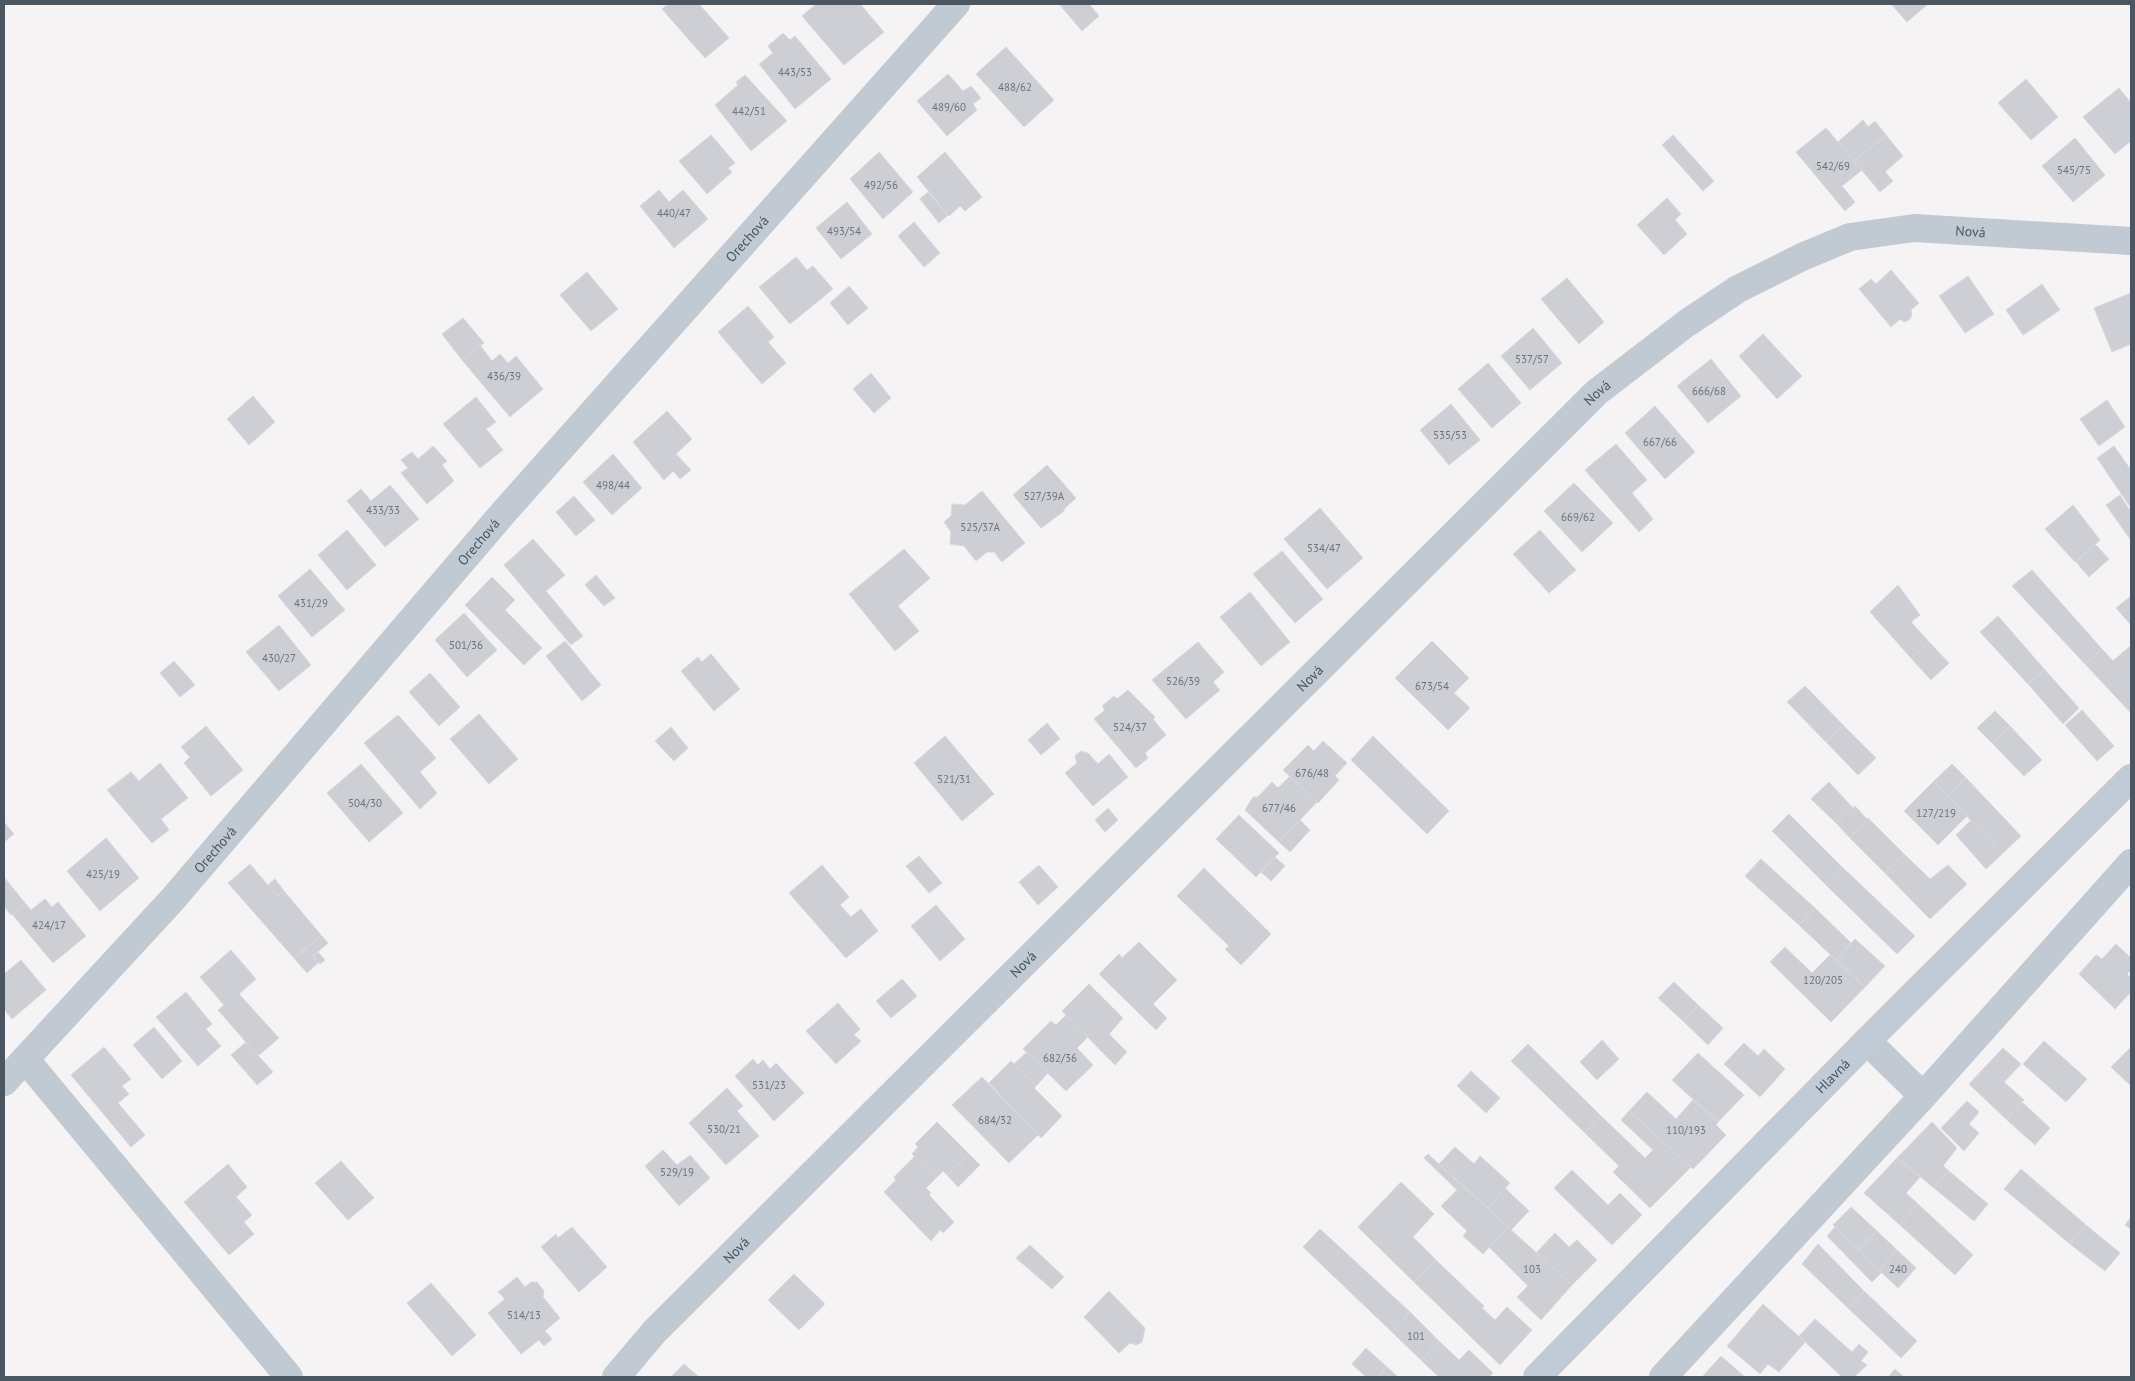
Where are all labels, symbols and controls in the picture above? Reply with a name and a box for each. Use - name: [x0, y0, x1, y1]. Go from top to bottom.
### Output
- house number: 443/53: [778, 65, 812, 79]
- house number: 488/62: [998, 80, 1032, 94]
- house number: 489/60: [932, 100, 966, 114]
- house number: 442/51: [732, 104, 766, 118]
- house number: 542/69: [1816, 159, 1850, 173]
- house number: 545/75: [2057, 163, 2091, 177]
- house number: 492/56: [864, 178, 898, 192]
- house number: 440/47: [657, 206, 691, 220]
- street label: Orechová: [722, 212, 773, 266]
- street label: Nová: [1955, 221, 1986, 241]
- house number: 493/54: [827, 224, 861, 238]
- house number: 537/57: [1515, 352, 1549, 366]
- house number: 436/39: [487, 369, 521, 383]
- street label: Nová: [1580, 376, 1614, 409]
- house number: 666/68: [1692, 384, 1726, 398]
- house number: 535/53: [1433, 428, 1467, 442]
- house number: 667/66: [1643, 435, 1677, 449]
- house number: 498/44: [596, 478, 630, 492]
- house number: 527/39A: [1024, 489, 1065, 503]
- house number: 433/33: [366, 503, 400, 517]
- house number: 669/62: [1561, 510, 1595, 524]
- street label: Orechová: [453, 515, 504, 569]
- house number: 525/37A: [960, 520, 1000, 534]
- house number: 534/47: [1307, 541, 1341, 555]
- house number: 431/29: [294, 596, 328, 610]
- house number: 501/36: [449, 638, 483, 652]
- house number: 430/27: [262, 651, 296, 665]
- street label: Nová: [1293, 661, 1327, 695]
- house number: 526/39: [1166, 674, 1200, 688]
- house number: 673/54: [1415, 679, 1449, 693]
- house number: 524/37: [1113, 720, 1147, 734]
- house number: 676/48: [1295, 766, 1329, 780]
- house number: 521/31: [937, 772, 971, 786]
- house number: 504/30: [348, 796, 382, 810]
- house number: 677/46: [1262, 801, 1296, 815]
- house number: 127/219: [1916, 806, 1956, 820]
- street label: Orechová: [190, 822, 240, 877]
- house number: 425/19: [86, 867, 120, 881]
- house number: 424/17: [32, 918, 66, 932]
- street label: Nová: [1006, 947, 1040, 981]
- house number: 120/205: [1803, 973, 1843, 987]
- house number: 682/36: [1043, 1051, 1077, 1065]
- street label: Hlavná: [1812, 1055, 1854, 1097]
- house number: 531/23: [752, 1078, 786, 1092]
- house number: 684/32: [978, 1113, 1012, 1127]
- house number: 530/21: [707, 1122, 741, 1136]
- house number: 110/193: [1666, 1123, 1706, 1137]
- house number: 529/19: [660, 1165, 694, 1179]
- street label: Nová: [719, 1233, 753, 1267]
- house number: 103: [1523, 1262, 1541, 1276]
- house number: 240: [1889, 1262, 1907, 1276]
- house number: 514/13: [507, 1308, 541, 1322]
- house number: 101: [1407, 1329, 1425, 1343]

